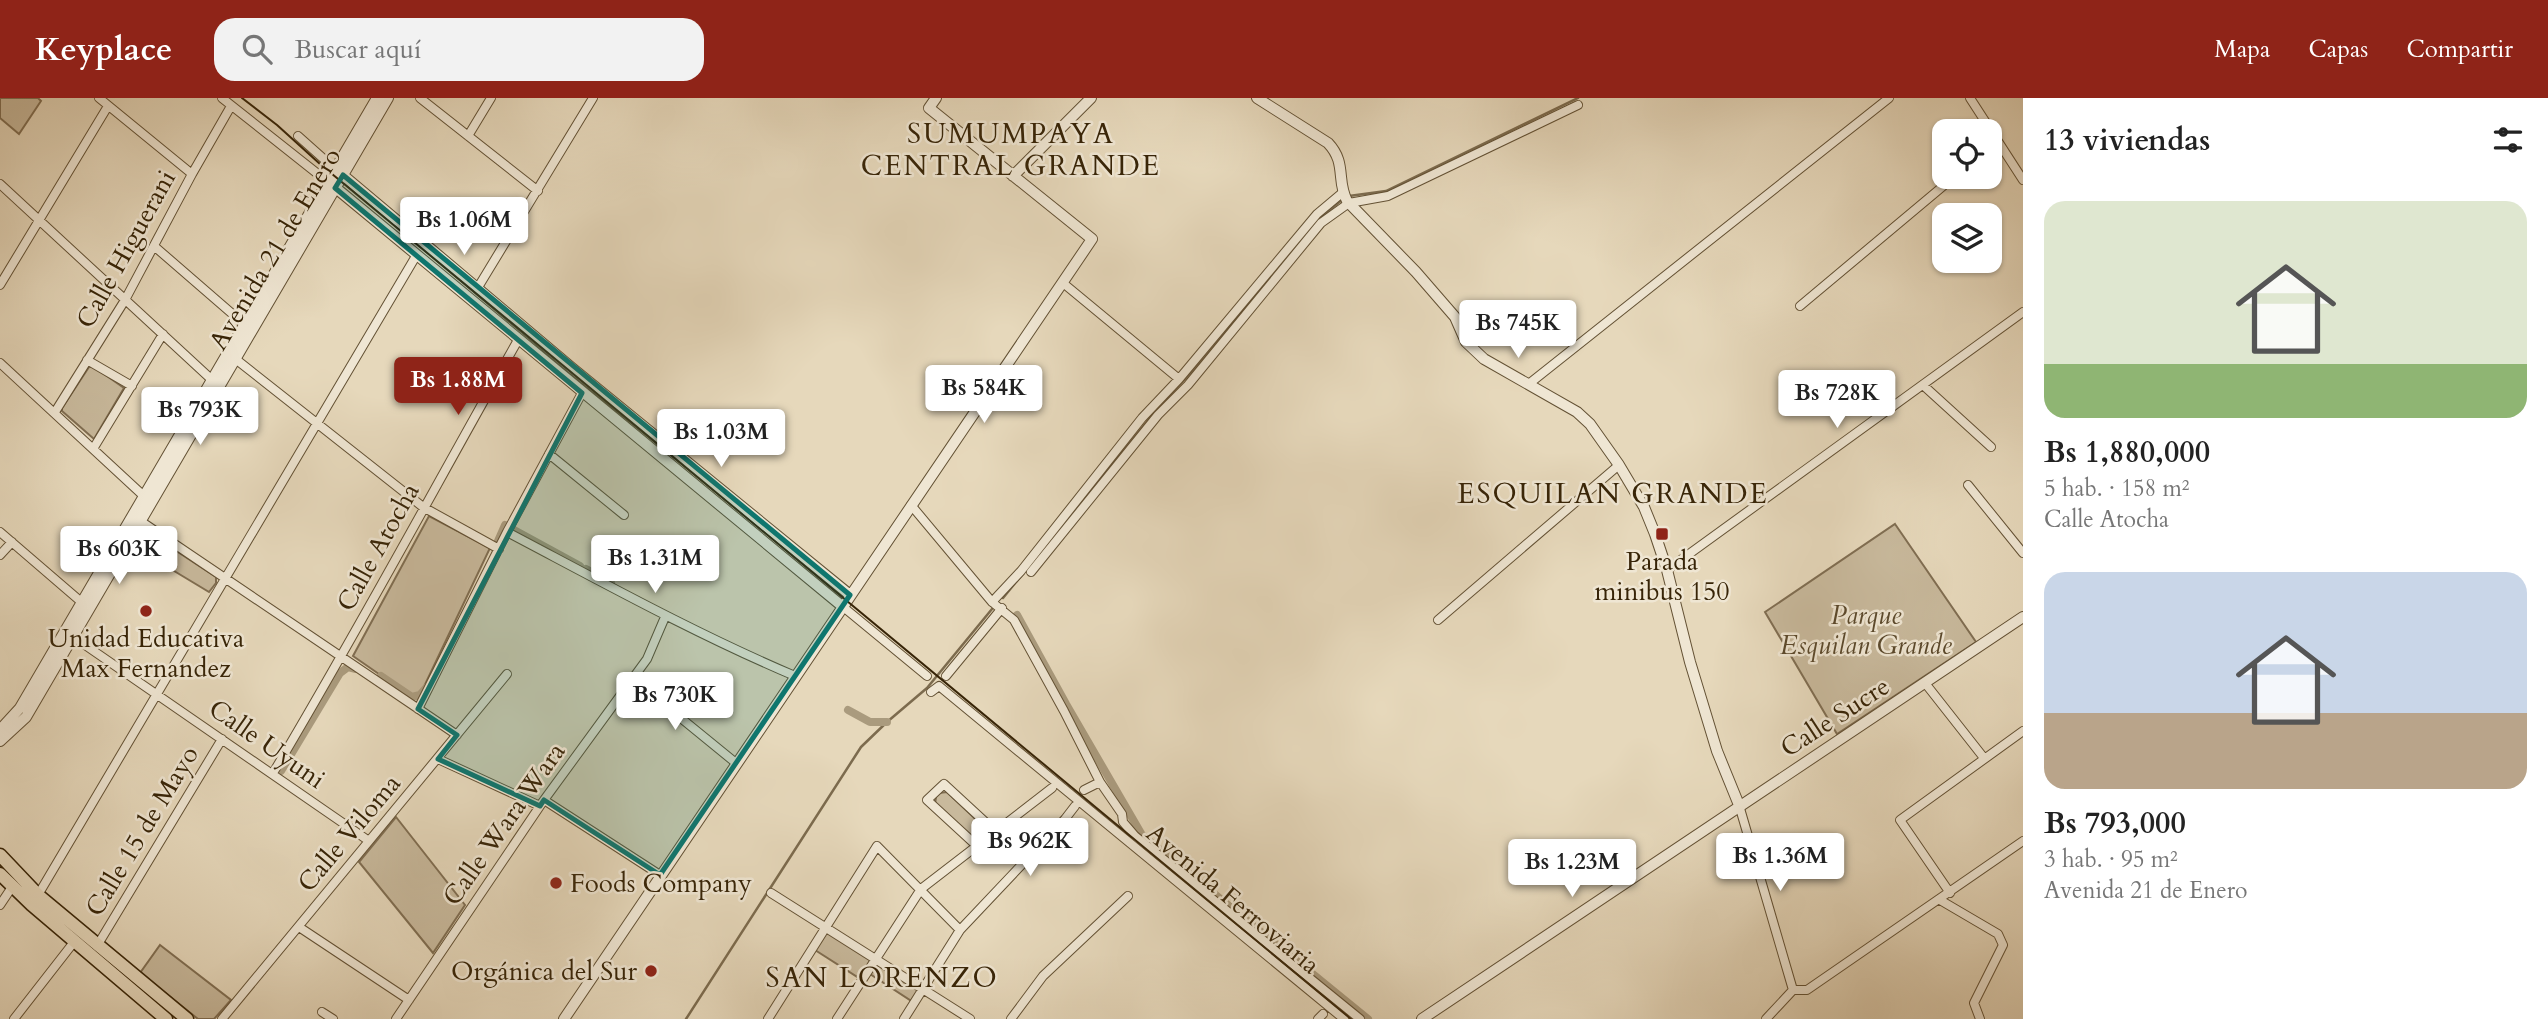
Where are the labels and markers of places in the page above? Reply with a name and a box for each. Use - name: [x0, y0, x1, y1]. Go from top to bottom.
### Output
- pin: Bs 1.06M: [392, 198, 536, 257]
- pin: Bs 745K: [1453, 300, 1583, 360]
- pin: Bs 1.88M: [386, 358, 530, 417]
- pin: Bs 584K: [919, 366, 1049, 425]
- pin: Bs 728K: [1772, 370, 1902, 430]
- pin: Bs 793K: [135, 388, 265, 447]
- pin: Bs 1.03M: [649, 410, 793, 469]
- pin: Bs 603K: [54, 526, 184, 586]
- marker: Parada minibus 150: [1654, 526, 1670, 542]
- pin: Bs 1.31M: [583, 536, 727, 595]
- place label: Parada minibus 150: [1594, 544, 1730, 609]
- marker: Unidad Educativa Max Fernandez: [138, 603, 154, 619]
- place label: Unidad Educativa Max Fernandez: [48, 621, 244, 686]
- pin: Bs 730K: [610, 672, 740, 732]
- pin: Bs 962K: [965, 818, 1095, 878]
- pin: Bs 1.36M: [1708, 834, 1852, 893]
- pin: Bs 1.23M: [1500, 840, 1644, 899]
- place label: Foods Company: [570, 866, 752, 901]
- marker: Foods Company: [548, 875, 564, 891]
- place label: Orgánica del Sur: [451, 954, 638, 989]
- marker: Orgánica del Sur: [643, 963, 659, 979]

